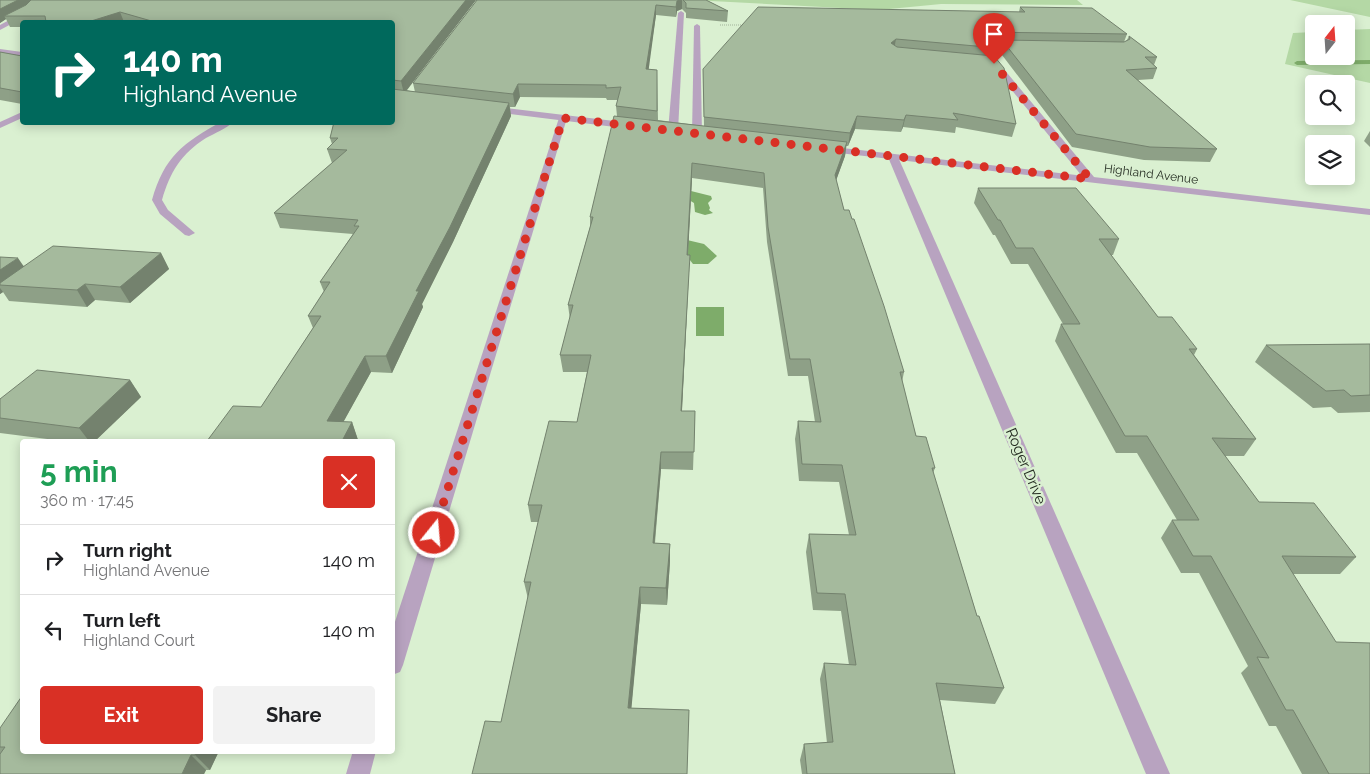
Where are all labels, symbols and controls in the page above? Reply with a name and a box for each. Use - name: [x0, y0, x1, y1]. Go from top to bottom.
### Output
- pin: [973, 13, 1015, 64]
- north arrow: [1305, 15, 1355, 65]
- map controls: [1305, 15, 1355, 185]
- icon: arrive: [980, 20, 1008, 48]
- text: 140 m: [123, 39, 223, 80]
- icon: right: [40, 40, 105, 105]
- button: search: [1305, 75, 1355, 125]
- text: Highland Avenue: [123, 81, 297, 107]
- button: layers: [1305, 135, 1355, 185]
- street label: Highland Avenue: [1103, 161, 1199, 187]
- street label: Roger Drive: [1002, 425, 1050, 507]
- text: 5 min: [40, 454, 118, 489]
- button: close: [323, 456, 375, 508]
- text: 360 m · 17:45: [40, 491, 134, 510]
- position arrow: [407, 506, 459, 558]
- text: Turn right: [83, 539, 172, 561]
- icon: right: [40, 546, 68, 574]
- text: 140 m: [323, 549, 375, 571]
- text: Highland Avenue: [83, 561, 210, 580]
- text: Turn left: [83, 609, 160, 631]
- icon: left: [40, 616, 68, 644]
- text: 140 m: [323, 619, 375, 641]
- text: Highland Court: [83, 631, 195, 650]
- button: Exit: [40, 686, 203, 744]
- button: Share: [213, 686, 375, 744]

